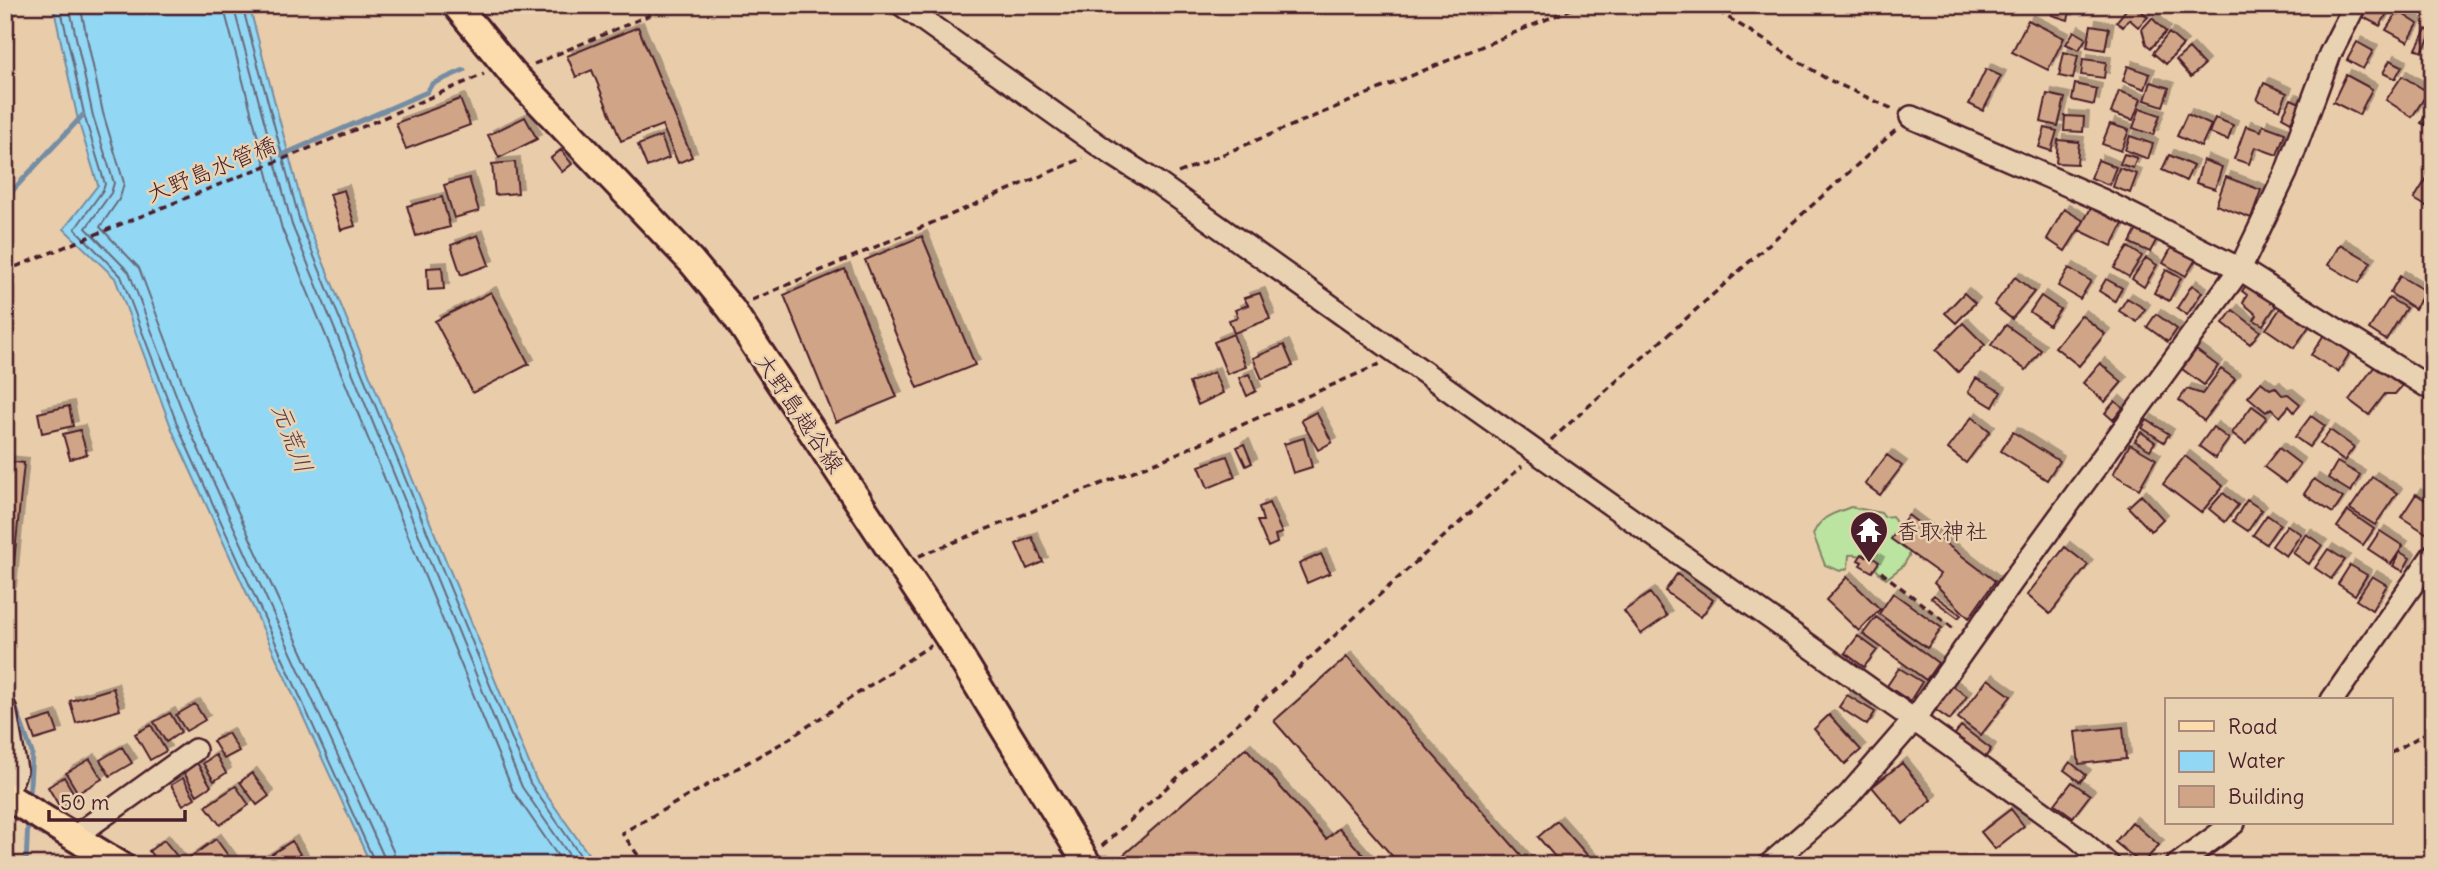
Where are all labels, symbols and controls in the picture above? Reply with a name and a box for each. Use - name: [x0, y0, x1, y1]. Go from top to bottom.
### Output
- street label: 大野島水管橋: [142, 130, 280, 208]
- street label: 大野島越谷線: [749, 348, 851, 478]
- water label: 元荒川: [266, 399, 320, 477]
- temple icon: 香取神社: [1848, 509, 1890, 564]
- place label: 香取神社: [1896, 516, 1988, 545]
- legend: [2165, 698, 2392, 824]
- text: Road: [2228, 713, 2277, 740]
- text: Water: [2228, 747, 2286, 774]
- scale bar: [49, 779, 186, 823]
- text: Building: [2228, 783, 2304, 810]
- text: 50 m: [60, 789, 109, 816]

